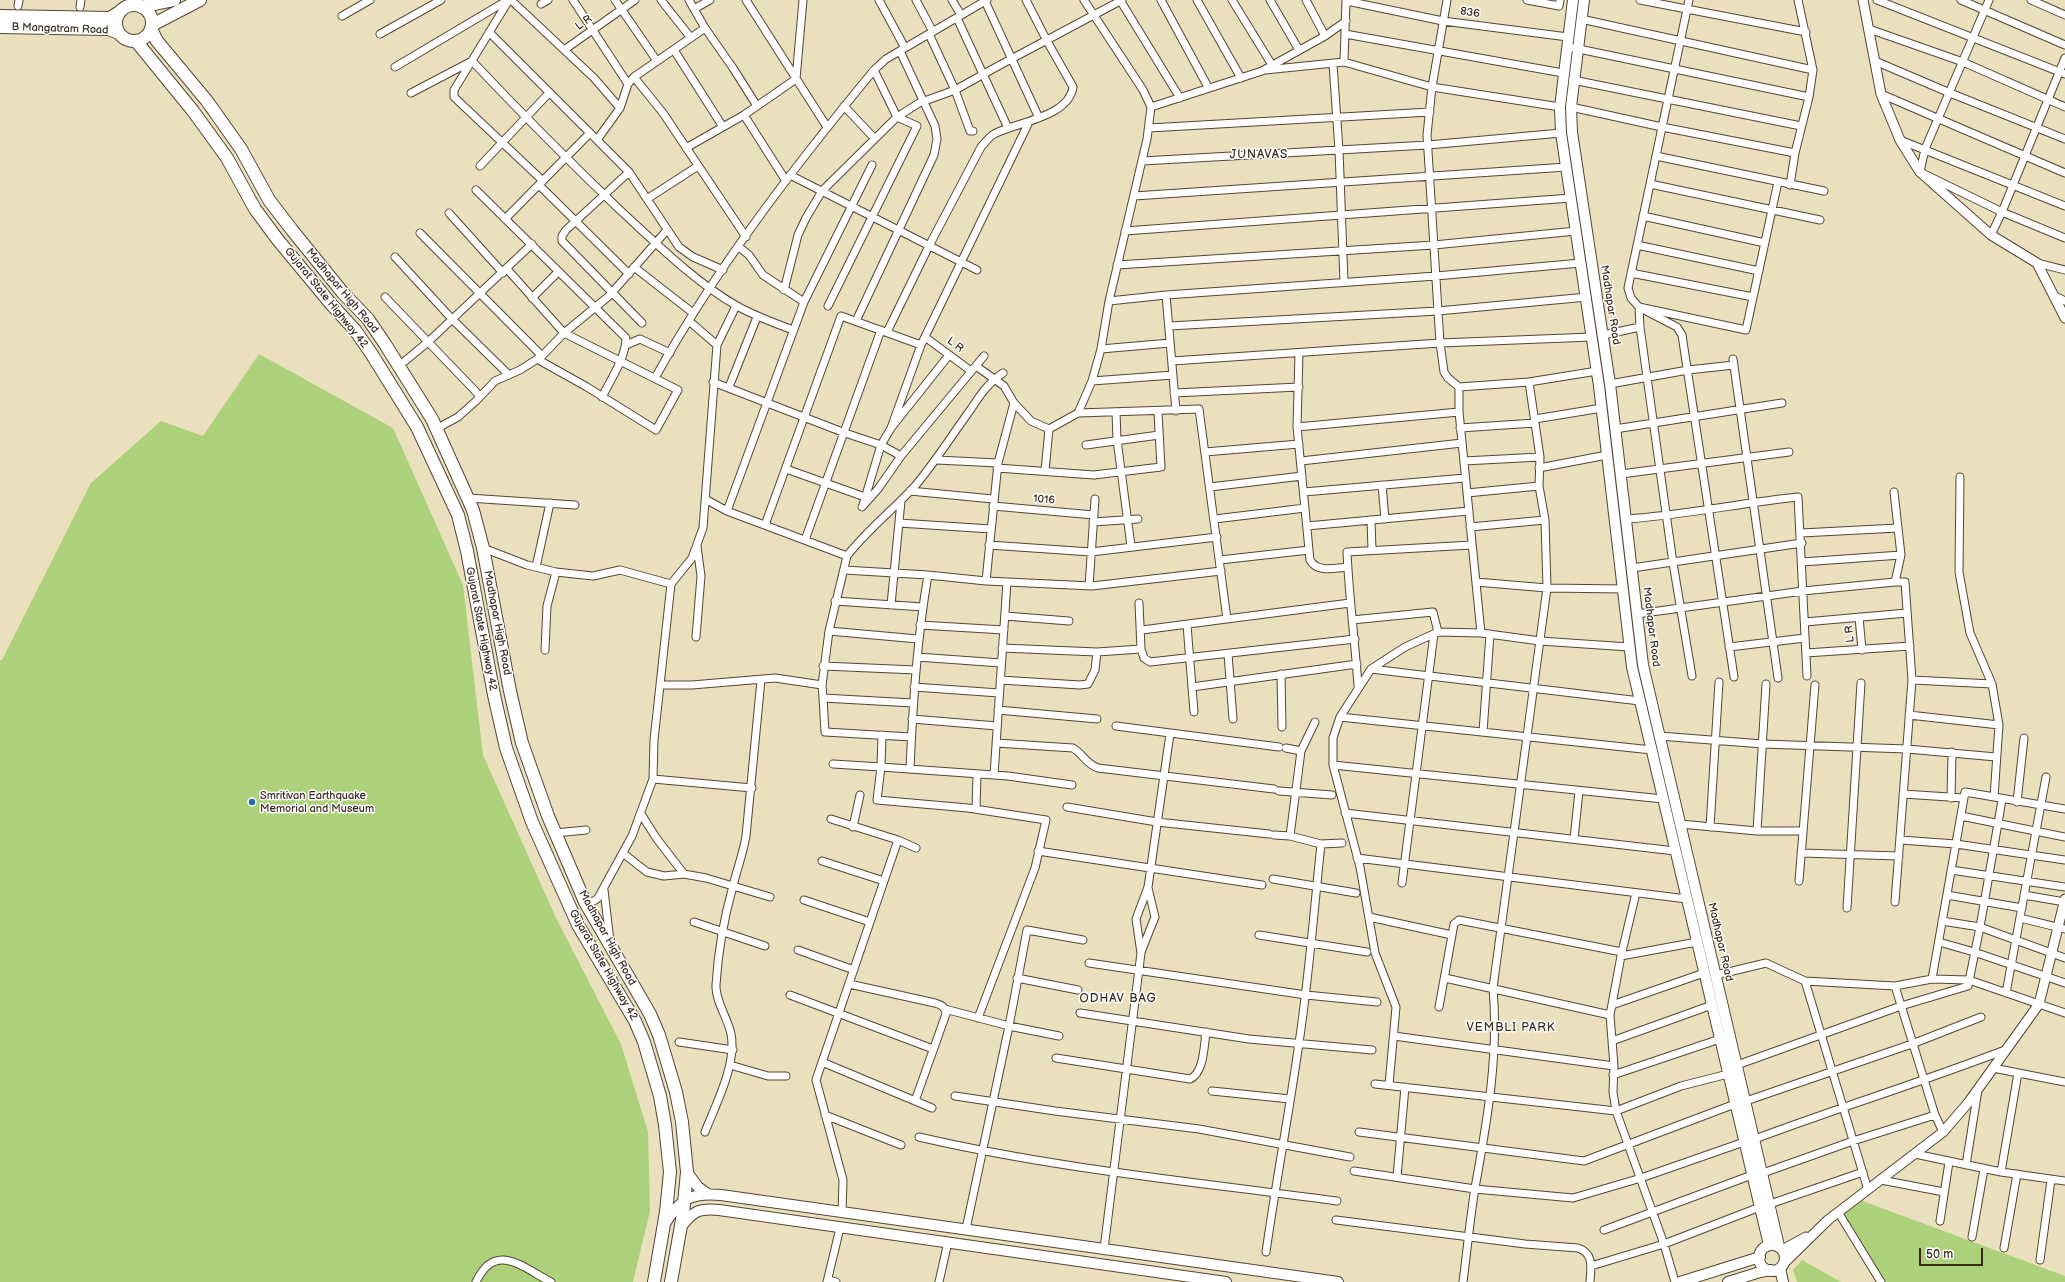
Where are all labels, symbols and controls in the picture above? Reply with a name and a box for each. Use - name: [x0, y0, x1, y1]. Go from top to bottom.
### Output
- street label: 836: [1459, 5, 1481, 21]
- street label: L R: [573, 13, 595, 33]
- street label: B Mangatram Road: [11, 21, 109, 37]
- district label: JUNAVAS: [1230, 148, 1288, 162]
- street label: Gujarat State Highway 42: [281, 245, 371, 351]
- street label: Madhapar High Road: [303, 246, 381, 336]
- street label: Madhapar Road: [1597, 264, 1623, 346]
- street label: L R: [944, 335, 966, 355]
- street label: 1016: [1033, 492, 1055, 508]
- street label: Gujarat State Highway 42: [463, 566, 499, 692]
- street label: Madhapar High Road: [480, 569, 514, 677]
- street label: Madhapar Road: [1640, 586, 1662, 668]
- street label: L R: [1843, 625, 1857, 643]
- place label: Smritivan Earthquake Memorial and Museum: [260, 789, 374, 815]
- marker: Smritivan Earthquake Memorial and Museum: [247, 797, 257, 807]
- street label: Madhapar High Road: [575, 888, 639, 988]
- street label: Madhapar Road: [1705, 901, 1735, 983]
- street label: Gujarat State Highway 42: [566, 907, 640, 1023]
- district label: ODHAV BAG: [1080, 992, 1156, 1006]
- district label: VEMBLI PARK: [1466, 1021, 1556, 1035]
- scale bar: [1921, 1240, 1985, 1266]
- text: 50 m: [1926, 1247, 1953, 1262]

